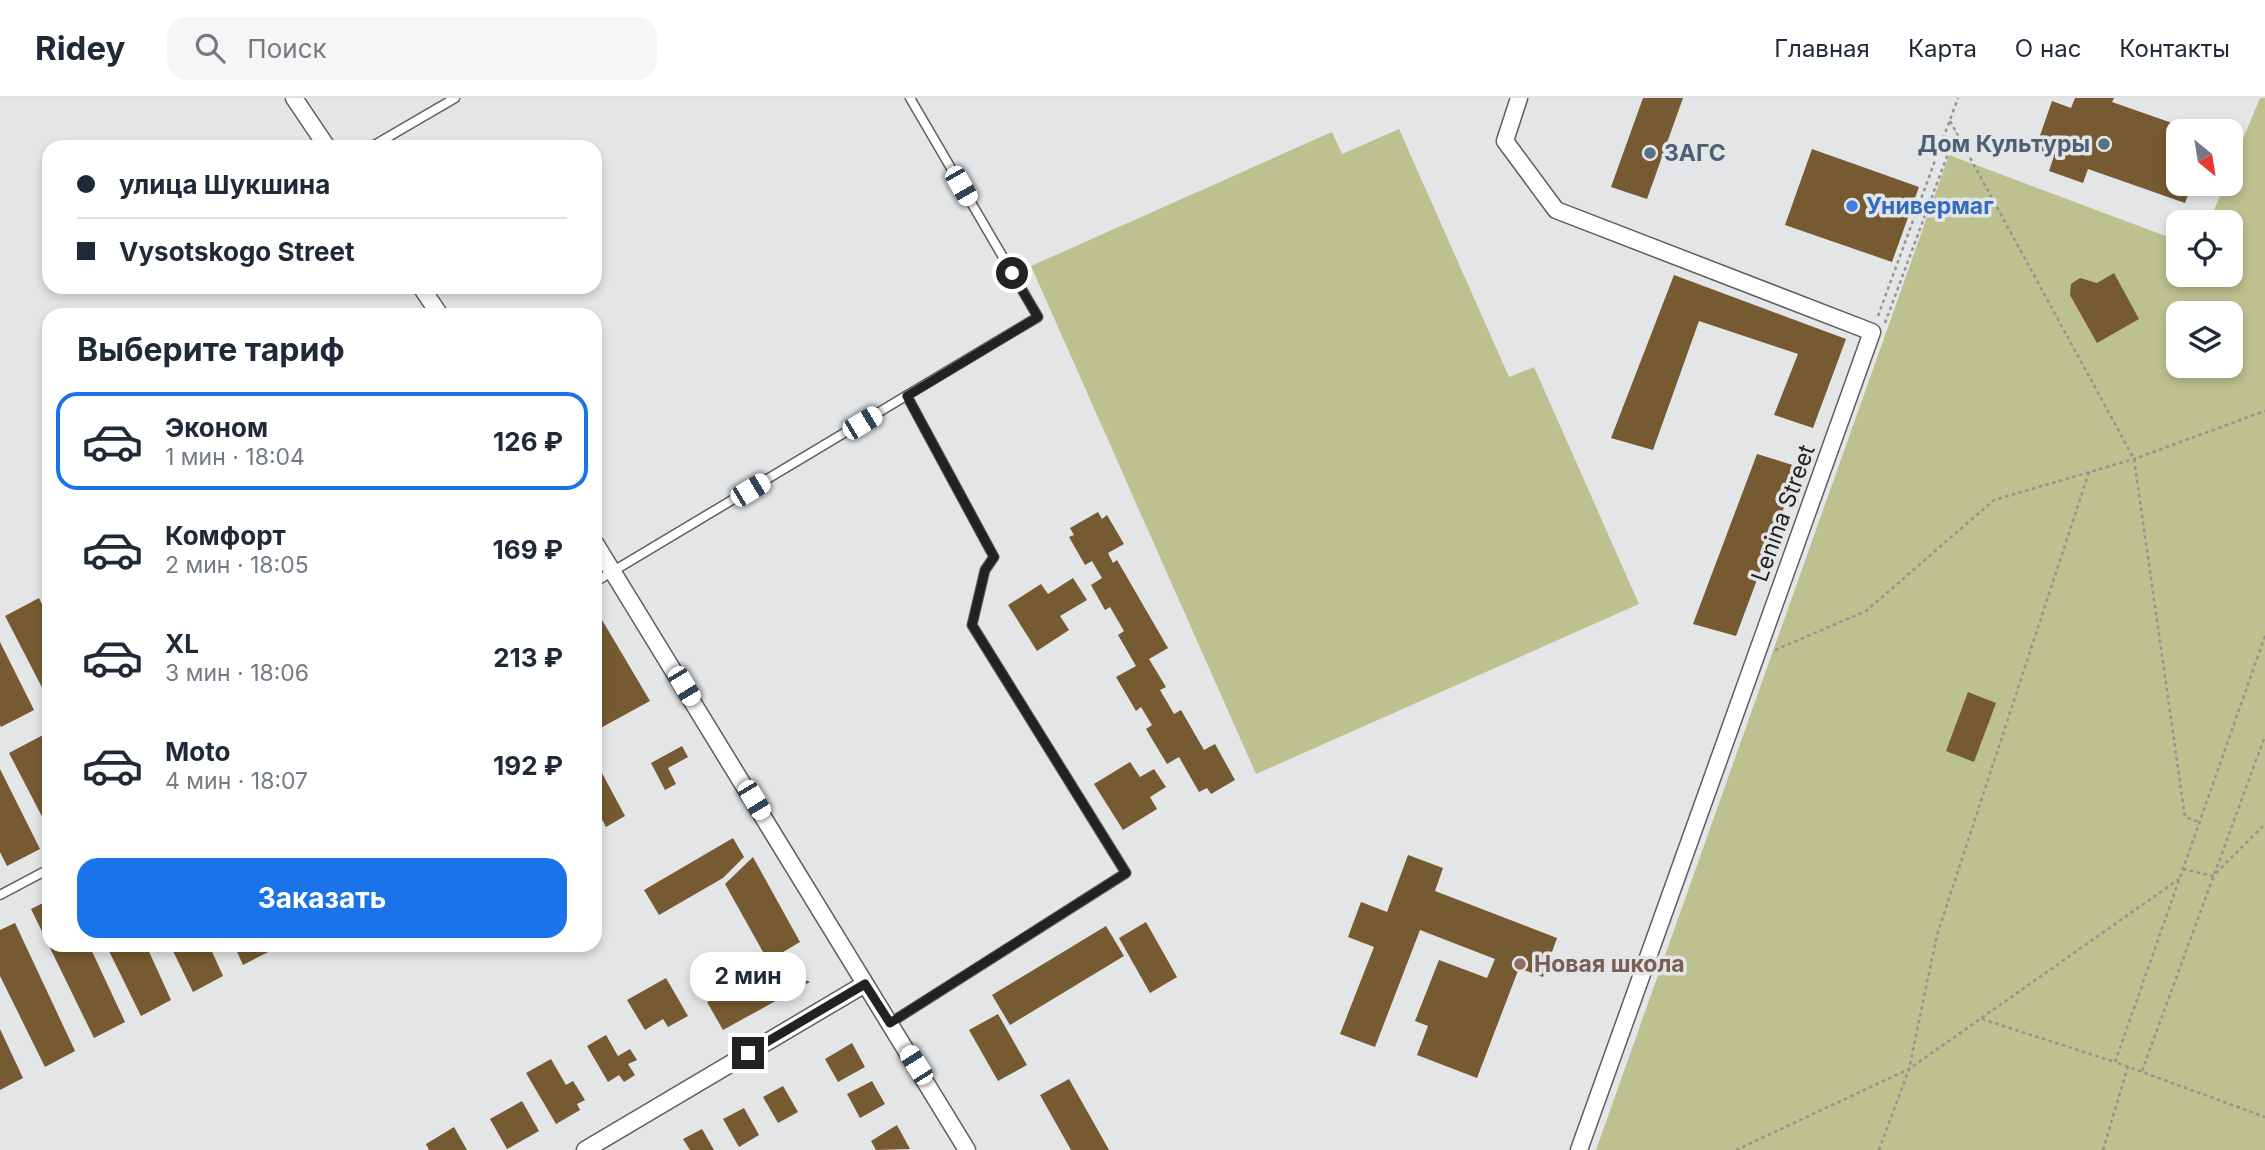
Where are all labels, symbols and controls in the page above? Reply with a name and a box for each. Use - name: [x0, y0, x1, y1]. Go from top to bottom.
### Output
- search box: [167, 17, 657, 80]
- text: Ridey: [35, 28, 125, 68]
- icon: search: [191, 29, 229, 67]
- text: Поиск: [247, 33, 327, 64]
- text: Главная: [1774, 34, 1870, 63]
- text: Карта: [1908, 34, 1977, 63]
- text: О нас: [2015, 34, 2081, 63]
- text: Контакты: [2119, 34, 2230, 63]
- north arrow: [2166, 119, 2244, 196]
- map controls: [2166, 119, 2243, 378]
- place label: Дом Культуры: [1917, 130, 2090, 158]
- marker: Дом Культуры: [2096, 136, 2112, 152]
- place label: ЗАГС: [1664, 139, 1726, 167]
- marker: ЗАГС: [1642, 145, 1658, 161]
- car: [942, 163, 981, 209]
- text: улица Шукшина: [119, 169, 330, 200]
- place label: Универмаг: [1866, 192, 1994, 220]
- marker: Универмаг: [1844, 198, 1860, 214]
- button: locate: [2166, 210, 2243, 287]
- text: Vysotskogo Street: [119, 236, 354, 267]
- route start: [996, 257, 1028, 289]
- button: layers: [2166, 301, 2243, 378]
- text: Выберите тариф: [77, 330, 345, 369]
- car: [839, 403, 886, 443]
- icon: car: [81, 410, 144, 473]
- text: Эконом: [165, 412, 268, 443]
- text: 126 ₽: [493, 426, 563, 457]
- street label: Lenina Street: [1745, 440, 1821, 585]
- text: 1 мин · 18:04: [165, 443, 305, 471]
- car: [727, 470, 774, 510]
- icon: car: [81, 518, 144, 581]
- text: Комфорт: [165, 520, 286, 551]
- text: 169 ₽: [493, 534, 563, 565]
- text: 2 мин · 18:05: [165, 551, 309, 579]
- icon: car: [81, 626, 144, 689]
- text: XL: [165, 628, 199, 659]
- text: 213 ₽: [493, 642, 563, 673]
- text: 3 мин · 18:06: [165, 659, 309, 687]
- car: [665, 663, 704, 709]
- icon: car: [81, 734, 144, 797]
- text: Moto: [165, 736, 230, 767]
- text: 192 ₽: [493, 750, 563, 781]
- text: 4 мин · 18:07: [165, 767, 308, 795]
- car: [735, 777, 774, 823]
- button: Заказать: [77, 858, 567, 938]
- place label: Новая школа: [1534, 950, 1685, 978]
- callout: 2 мин: [690, 951, 806, 1000]
- marker: Новая школа: [1512, 956, 1528, 972]
- text: 2 мин: [714, 962, 782, 990]
- route end: [732, 1037, 764, 1069]
- car: [896, 1042, 937, 1088]

